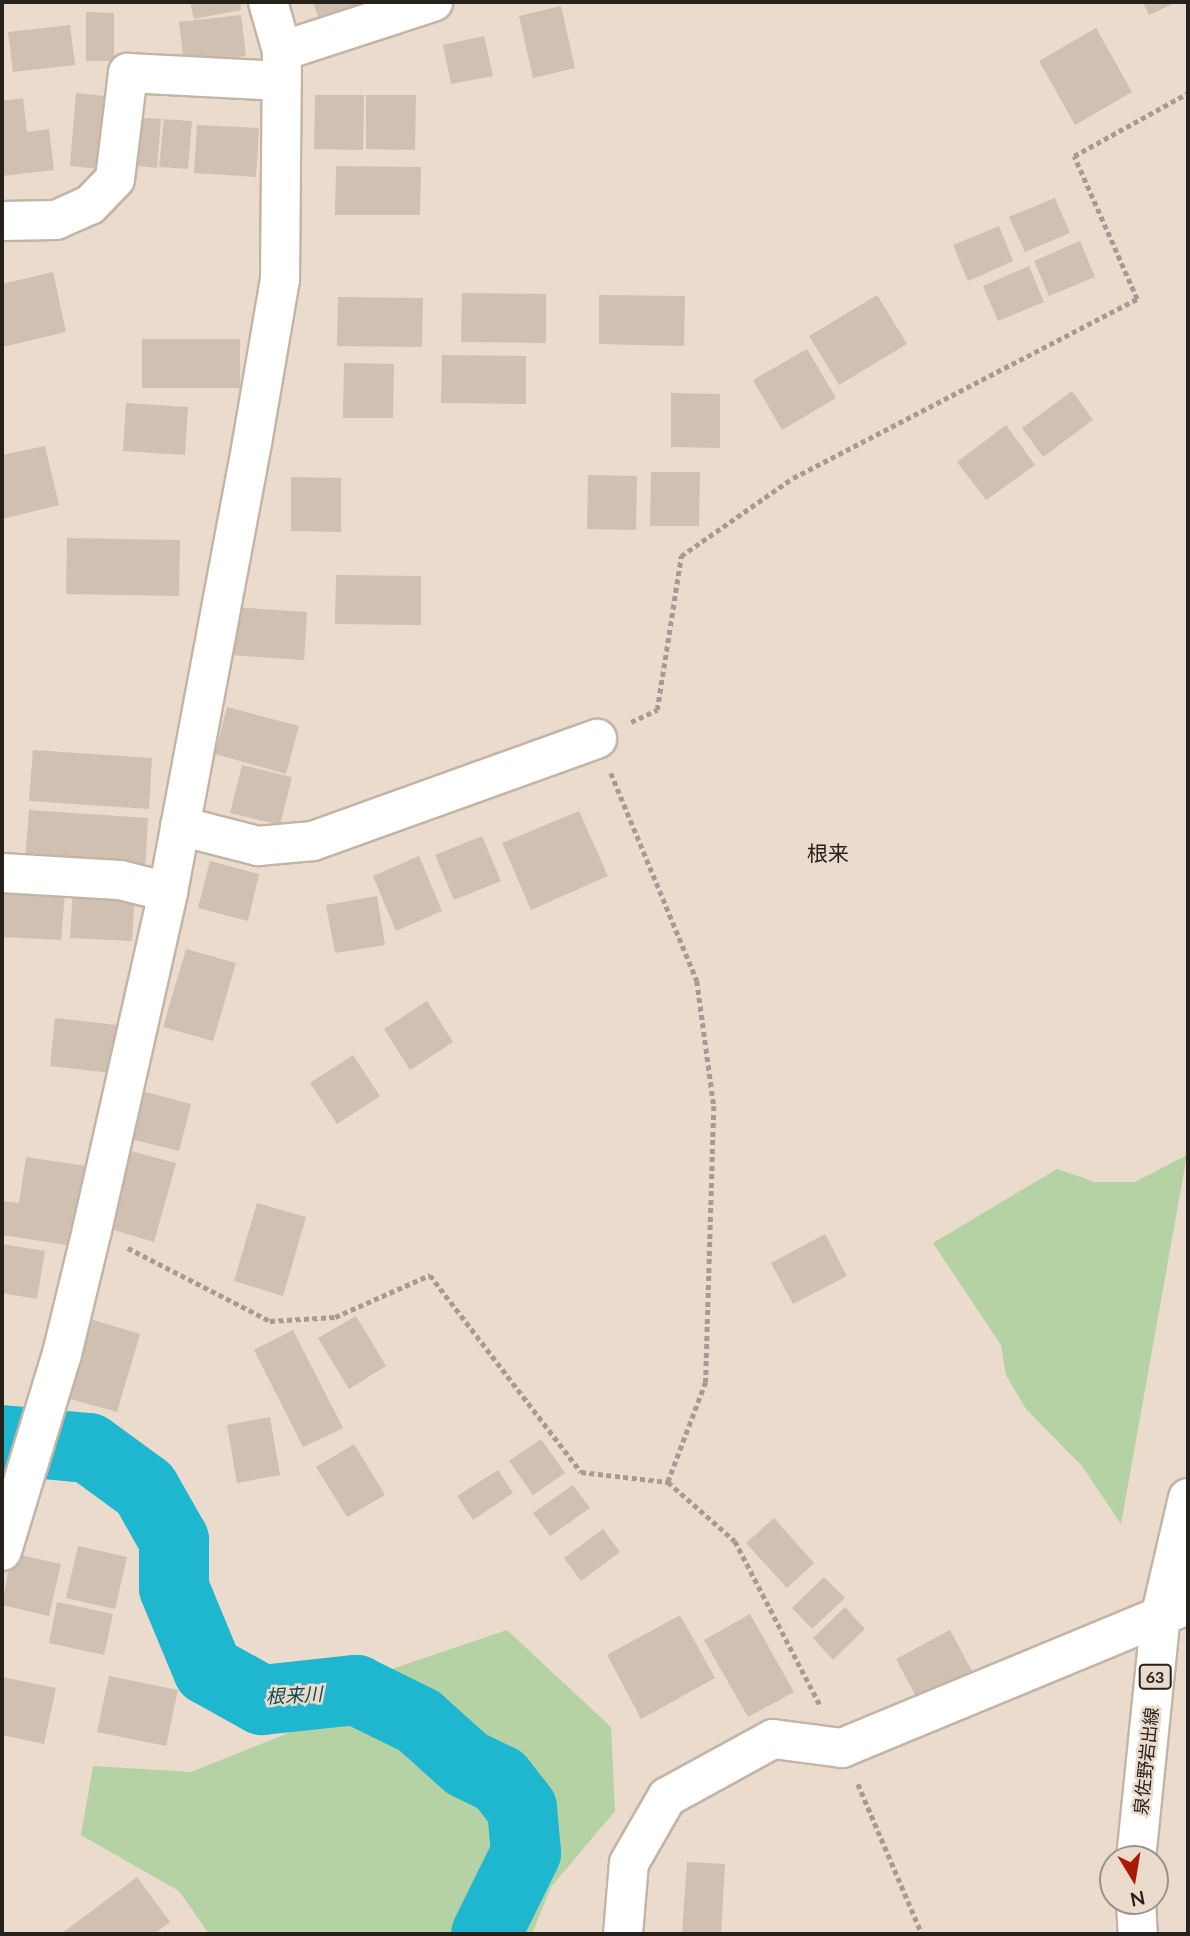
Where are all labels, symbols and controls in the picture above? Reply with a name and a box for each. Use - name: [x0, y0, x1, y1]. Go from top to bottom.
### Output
- district label: 根来: [807, 840, 849, 866]
- road number: 63: [1138, 1665, 1172, 1690]
- water label: 根来川: [265, 1682, 323, 1708]
- street label: 泉佐野岩出線: [1130, 1706, 1162, 1816]
- north arrow: [1099, 1845, 1169, 1915]
- text: N: [1128, 1886, 1147, 1912]

